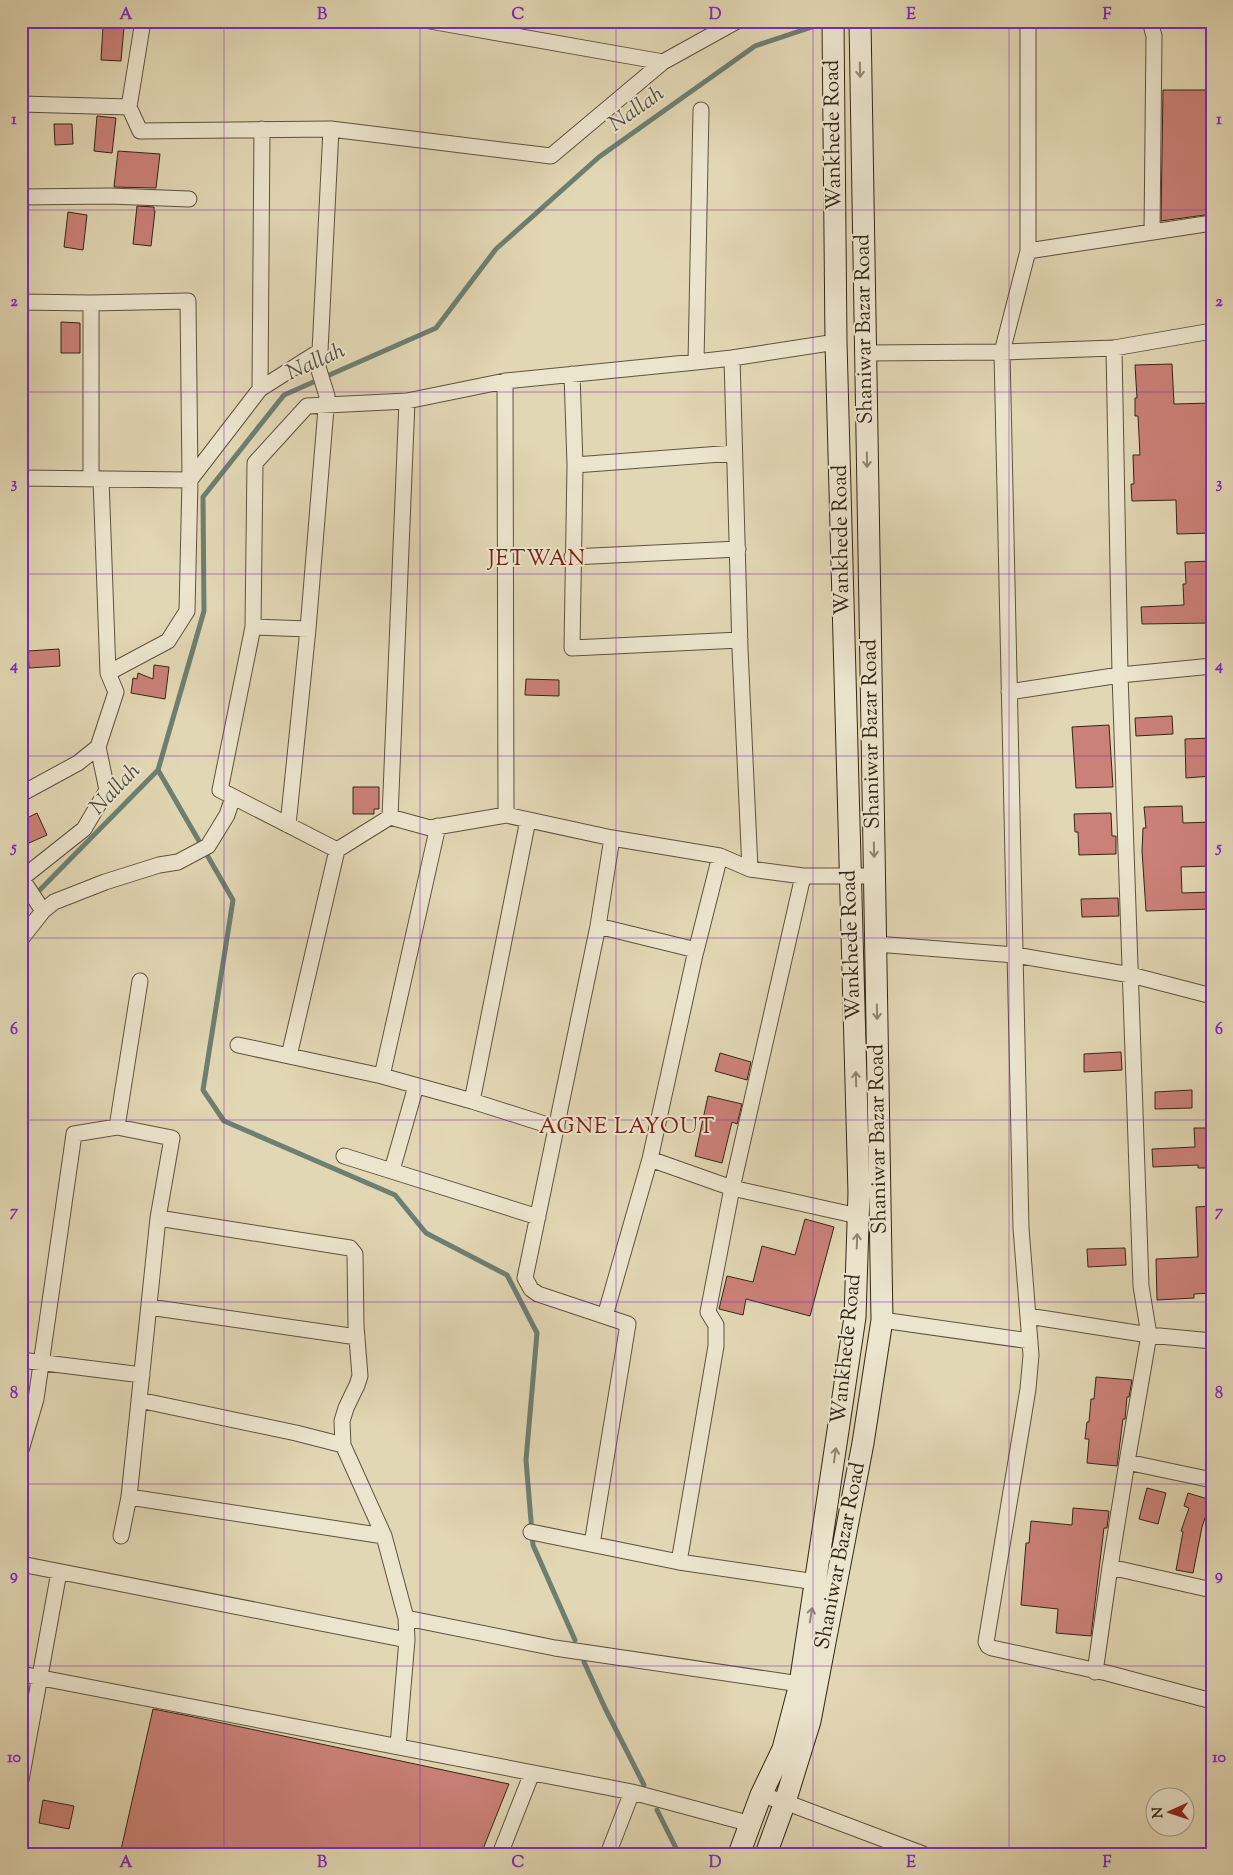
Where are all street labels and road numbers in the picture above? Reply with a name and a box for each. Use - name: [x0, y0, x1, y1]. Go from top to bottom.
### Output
- street label: Wankhede Road: [818, 59, 850, 211]
- street label: Shaniwar Bazar Road: [848, 234, 882, 424]
- street label: Wankhede Road: [826, 464, 858, 616]
- street label: Shaniwar Bazar Road: [855, 639, 889, 829]
- street label: Wankhede Road: [834, 869, 870, 1021]
- street label: Shaniwar Bazar Road: [862, 1044, 896, 1234]
- street label: Wankhede Road: [824, 1272, 870, 1425]
- street label: Shaniwar Bazar Road: [808, 1460, 874, 1652]

